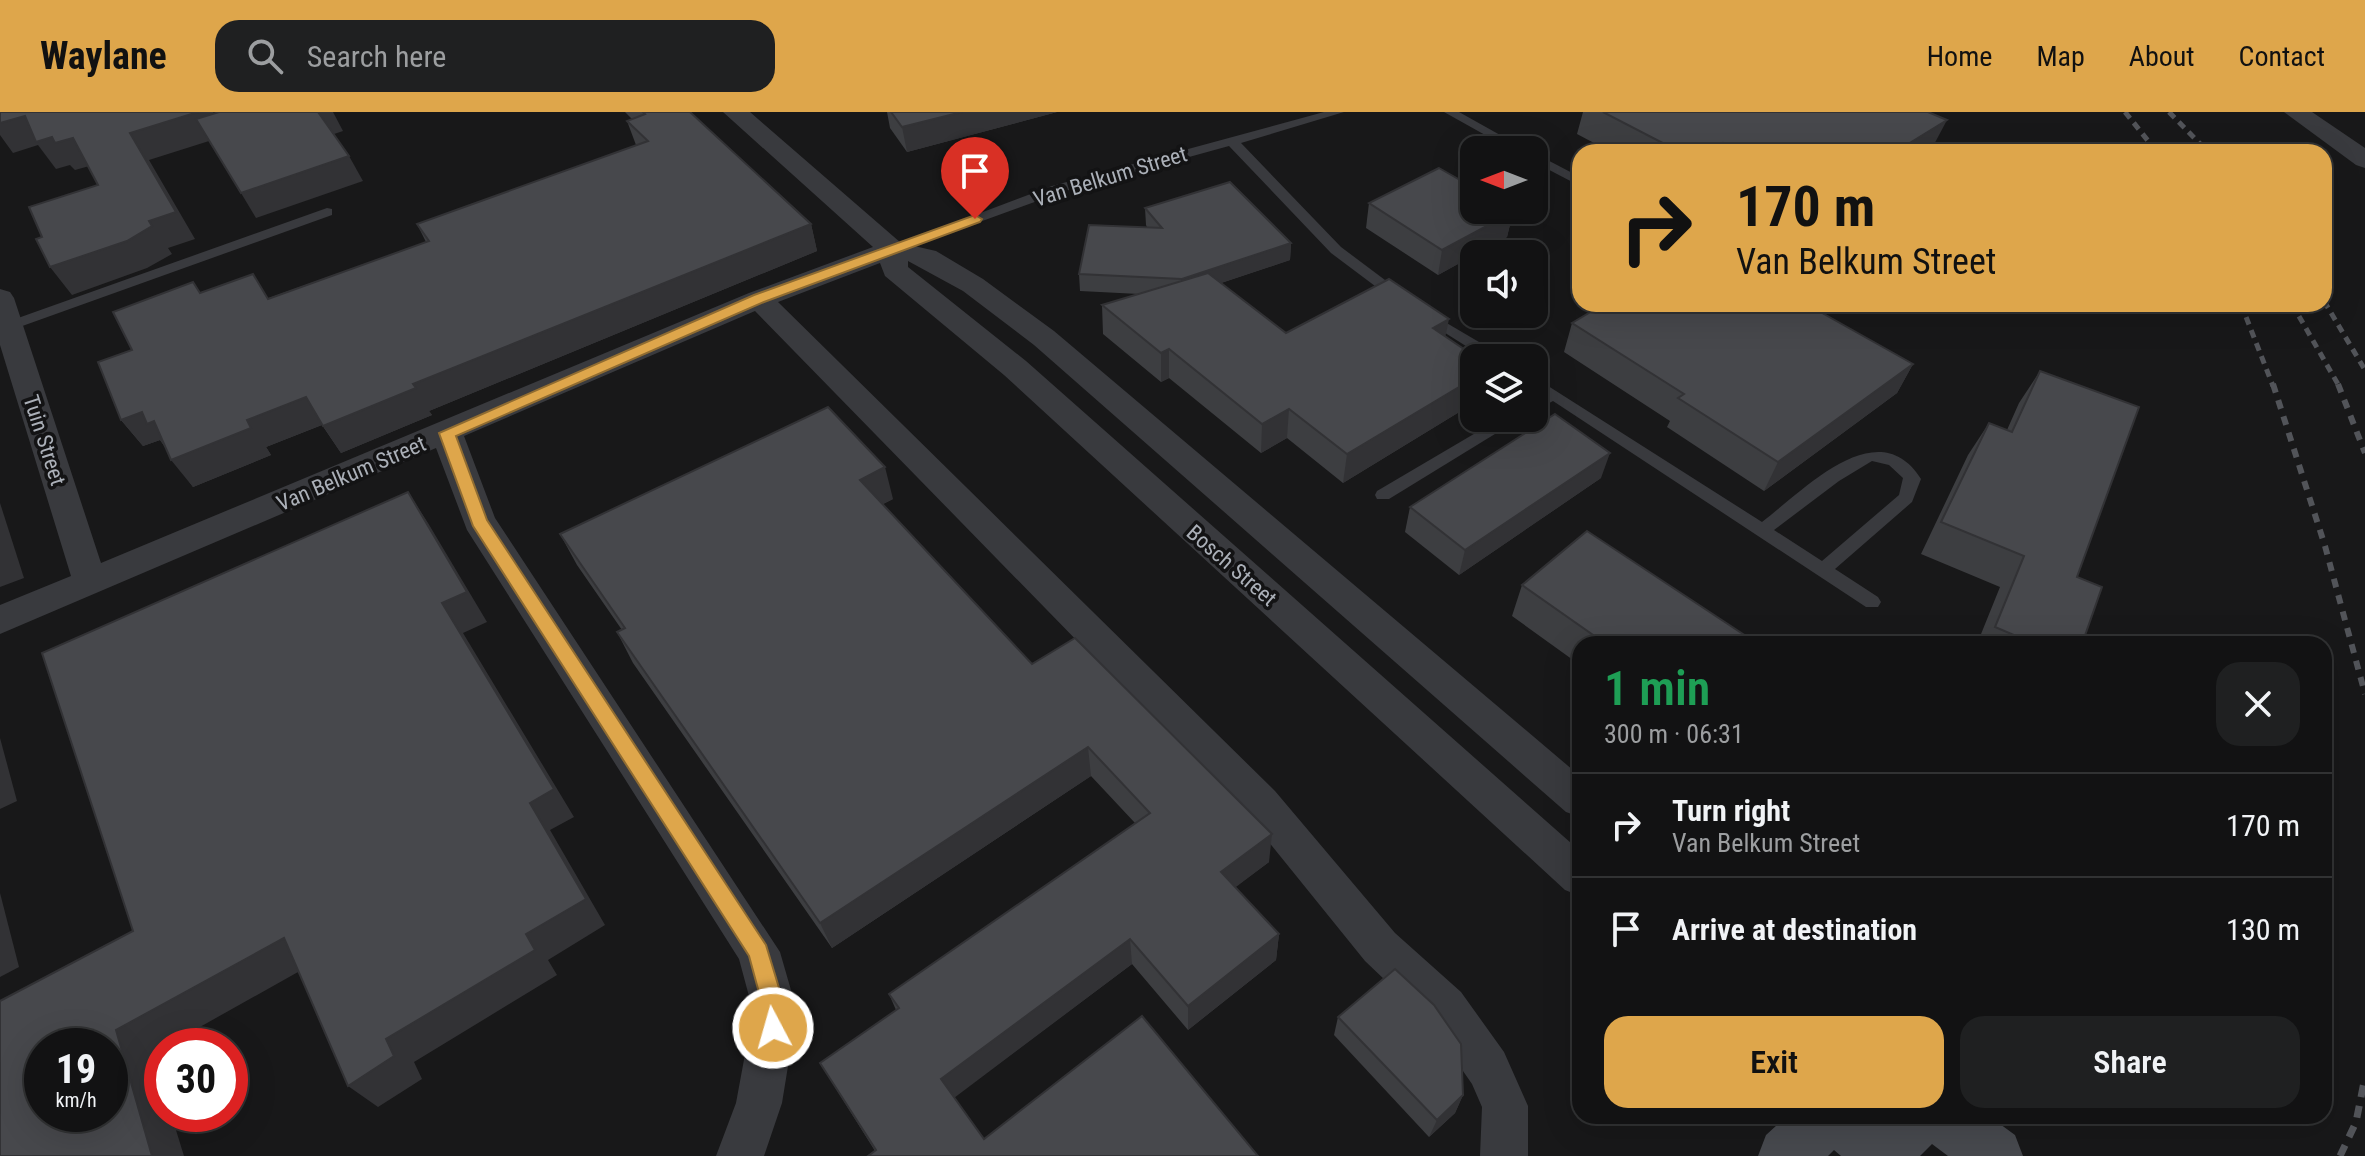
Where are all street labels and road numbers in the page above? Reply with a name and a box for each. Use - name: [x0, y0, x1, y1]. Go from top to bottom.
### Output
- street label: Van Belkum Street: [1030, 141, 1190, 212]
- street label: Tuin Street: [18, 392, 71, 488]
- street label: Van Belkum Street: [273, 431, 429, 516]
- street label: Bosch Street: [1182, 520, 1282, 611]

